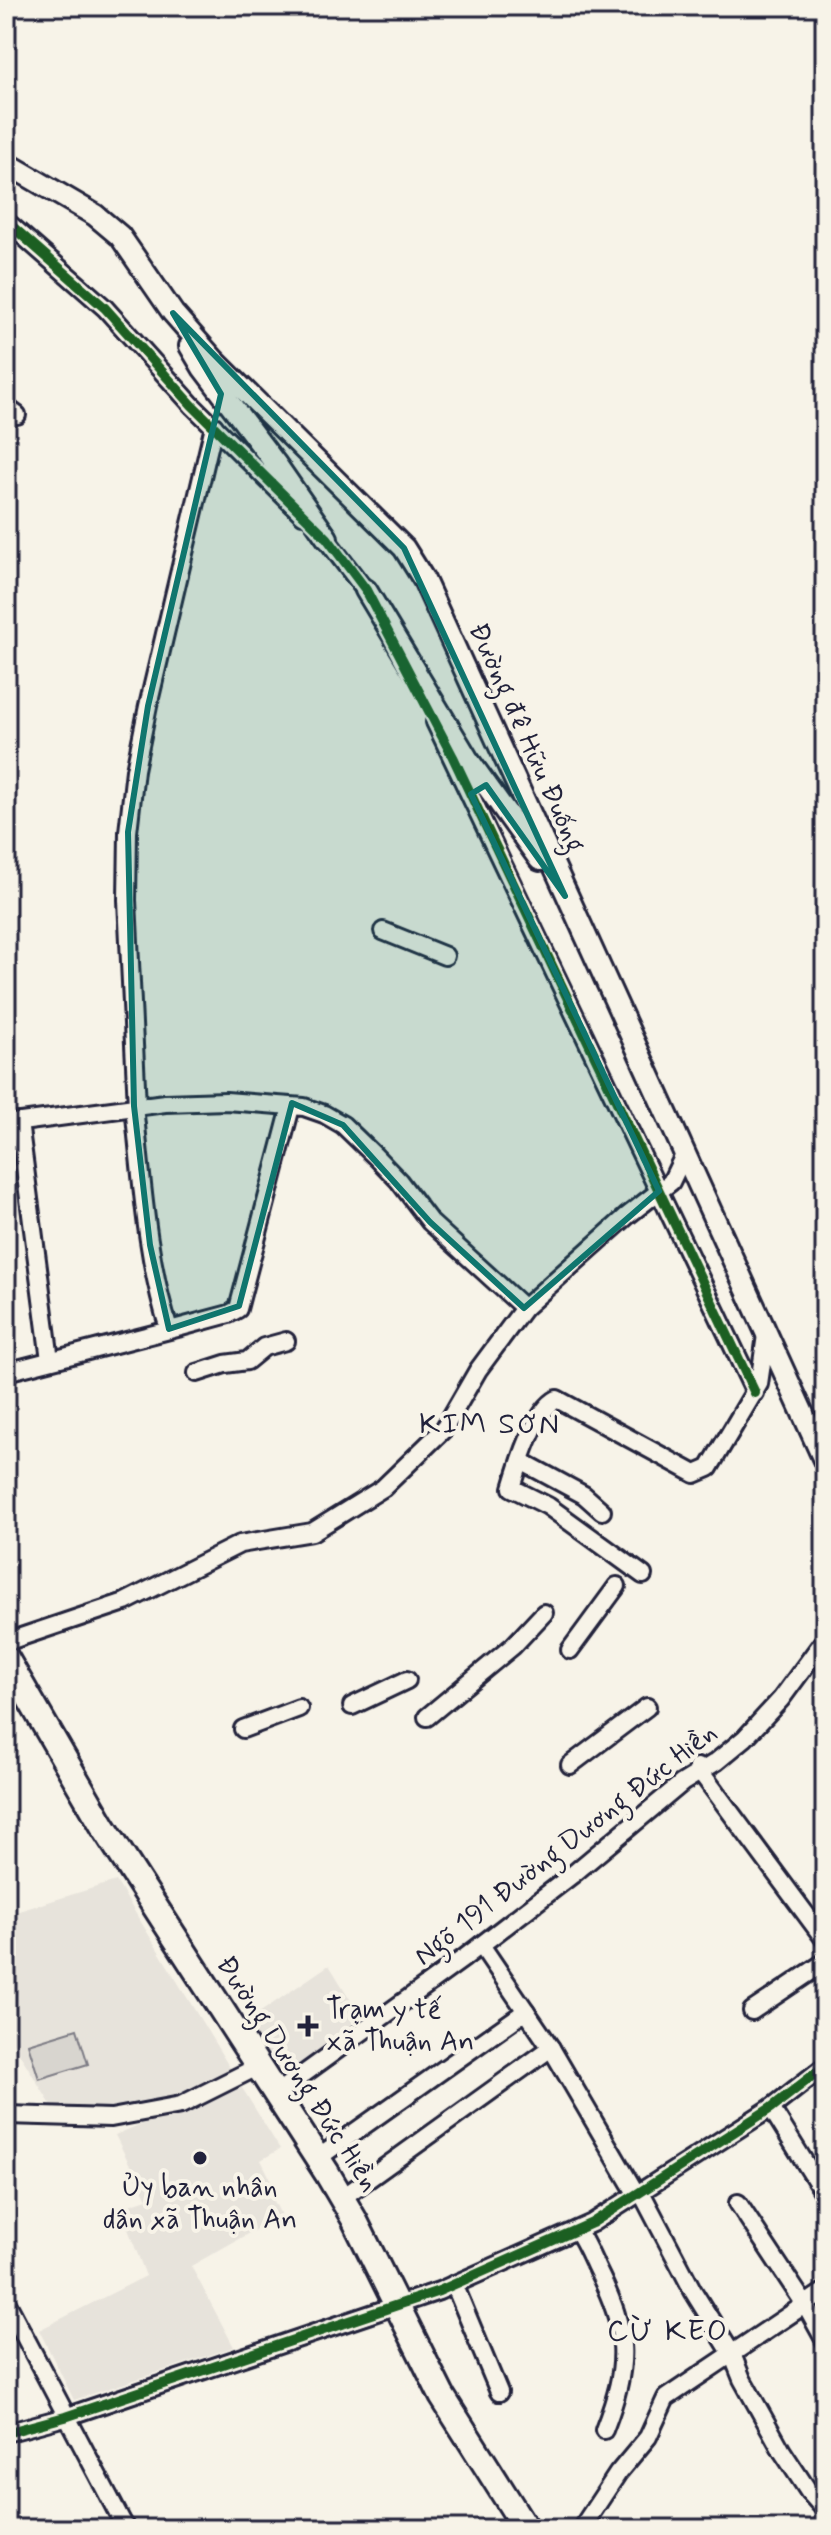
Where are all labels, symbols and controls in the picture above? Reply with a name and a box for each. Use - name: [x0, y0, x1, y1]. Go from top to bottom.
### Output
- street label: Đường đê Hữu Đuống: [456, 617, 593, 860]
- district label: KIM SƠN: [419, 1405, 561, 1444]
- street label: Ngõ 191 Đường Dương Đức Hiền: [407, 1715, 727, 1977]
- street label: Đường Dương Đức Hiền: [204, 1949, 387, 2201]
- place label: Trạm y tế xã Thuận An: [326, 1992, 474, 2061]
- marker: Trạm y tế xã Thuận An: [297, 2015, 319, 2037]
- marker: Ủy ban nhân dân xã Thuận An: [191, 2149, 209, 2167]
- place label: Ủy ban nhân dân xã Thuận An: [103, 2170, 297, 2239]
- district label: CỪ KEO: [607, 2312, 729, 2351]

